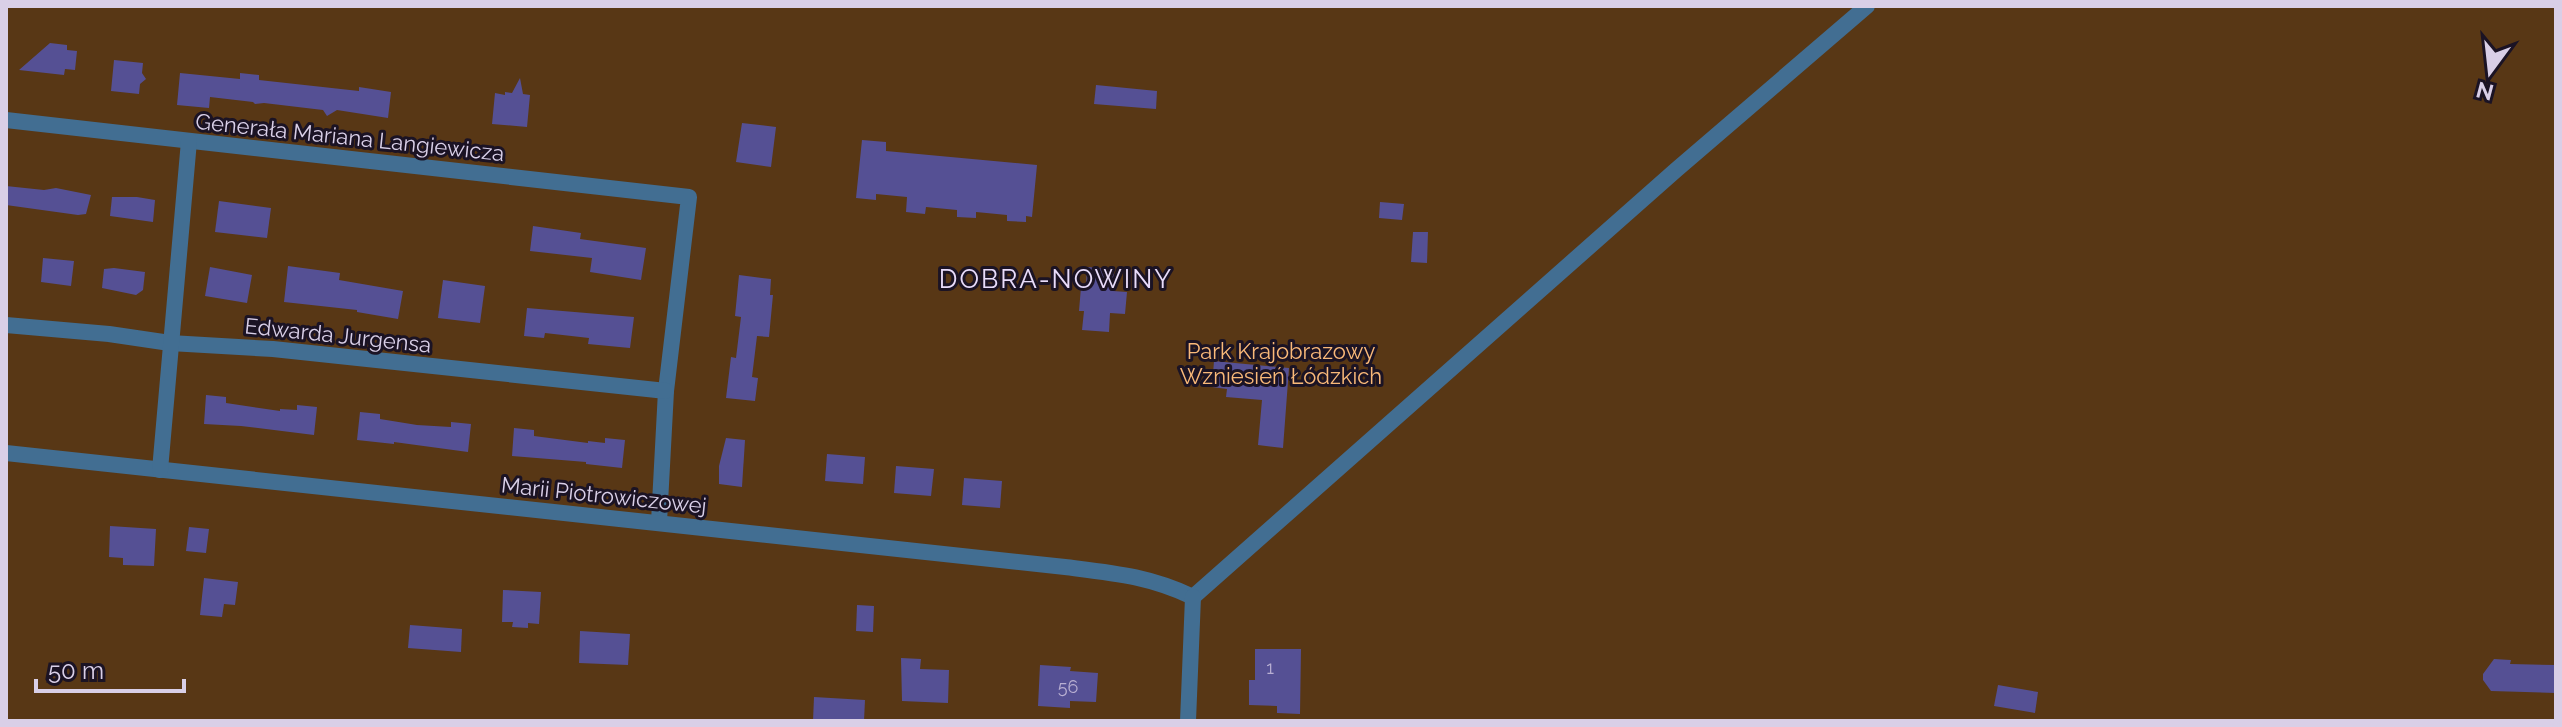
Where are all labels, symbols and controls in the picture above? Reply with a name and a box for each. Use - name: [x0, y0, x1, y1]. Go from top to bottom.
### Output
- north arrow: [2450, 32, 2530, 112]
- text: N: [2473, 77, 2496, 106]
- street label: Generała Mariana Langiewicza: [194, 108, 506, 166]
- district label: DOBRA-NOWINY: [939, 264, 1173, 294]
- street label: Edwarda Jurgensa: [243, 312, 433, 358]
- park label: Park Krajobrazowy Wzniesień Łódzkich: [1180, 338, 1382, 389]
- street label: Marii Piotrowiczowej: [500, 471, 708, 519]
- scale bar: [36, 643, 184, 693]
- text: 50 m: [48, 656, 104, 685]
- house number: 1: [1266, 657, 1274, 678]
- house number: 56: [1058, 676, 1078, 697]

